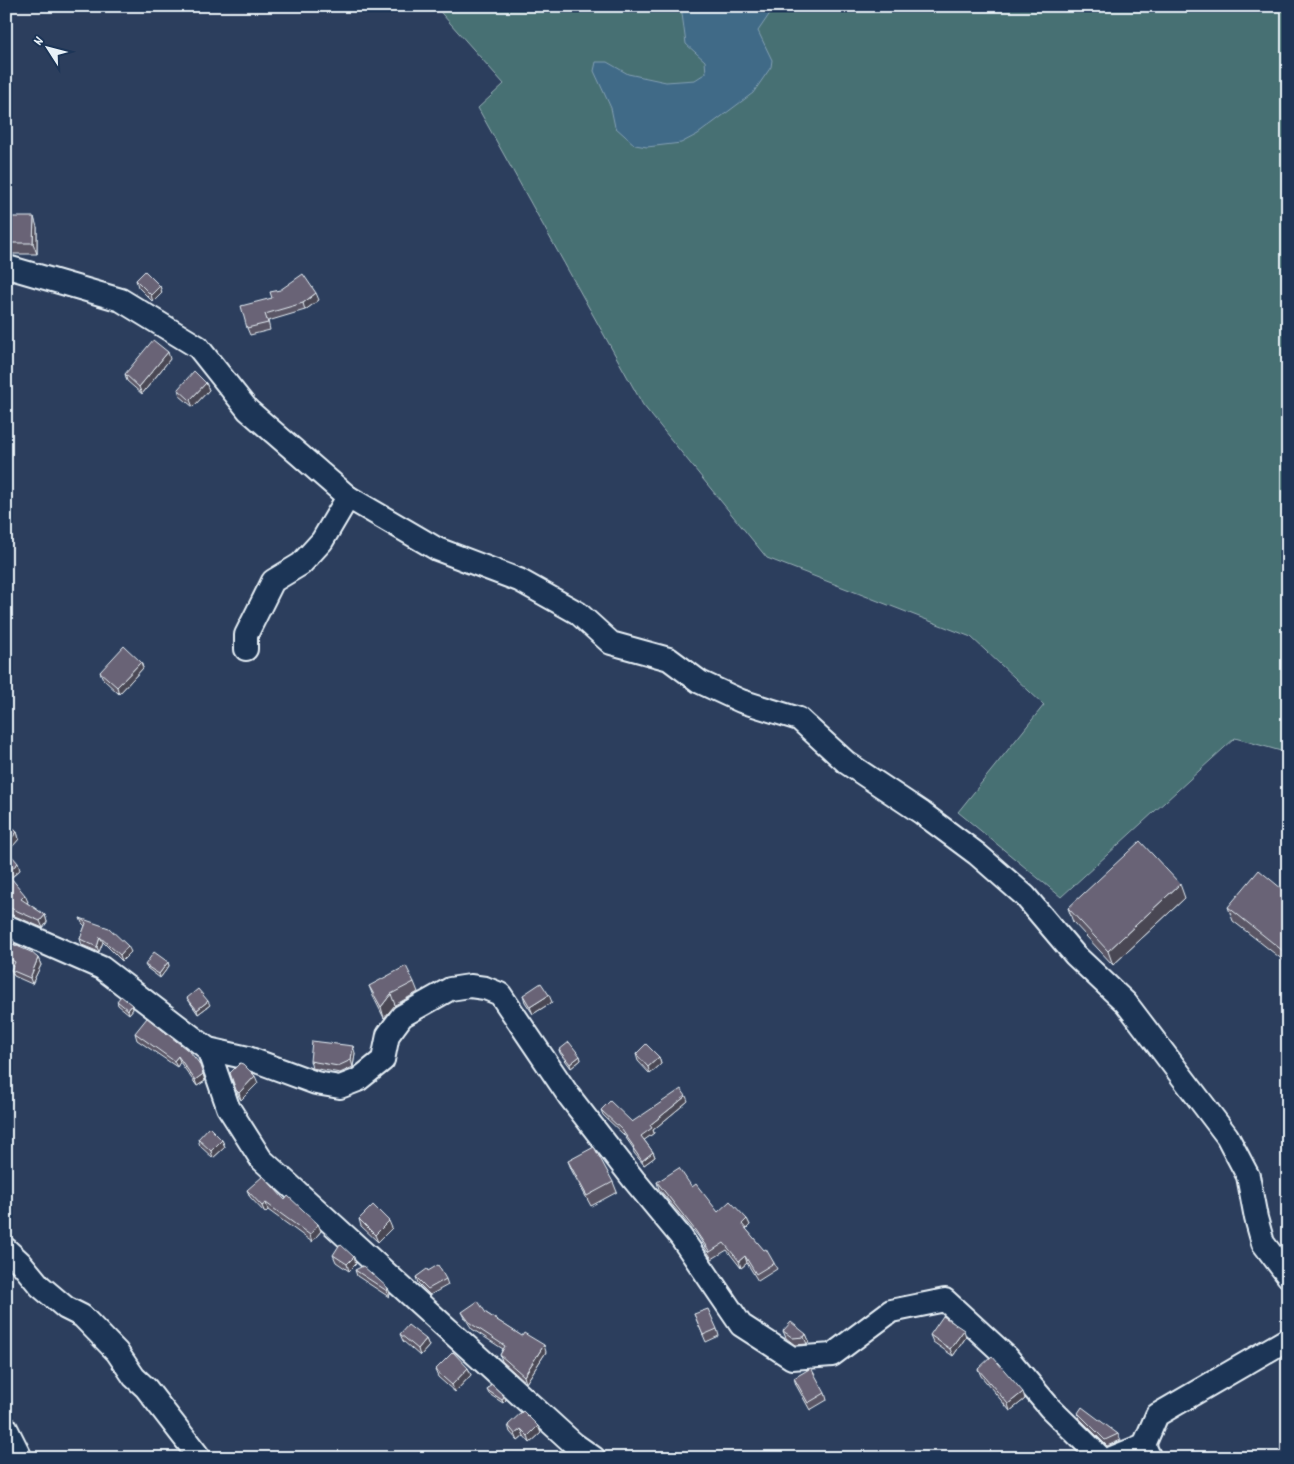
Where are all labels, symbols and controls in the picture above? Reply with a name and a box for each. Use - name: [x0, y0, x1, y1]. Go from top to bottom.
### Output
- north arrow: [22, 22, 72, 72]
- text: N: [29, 33, 49, 50]

